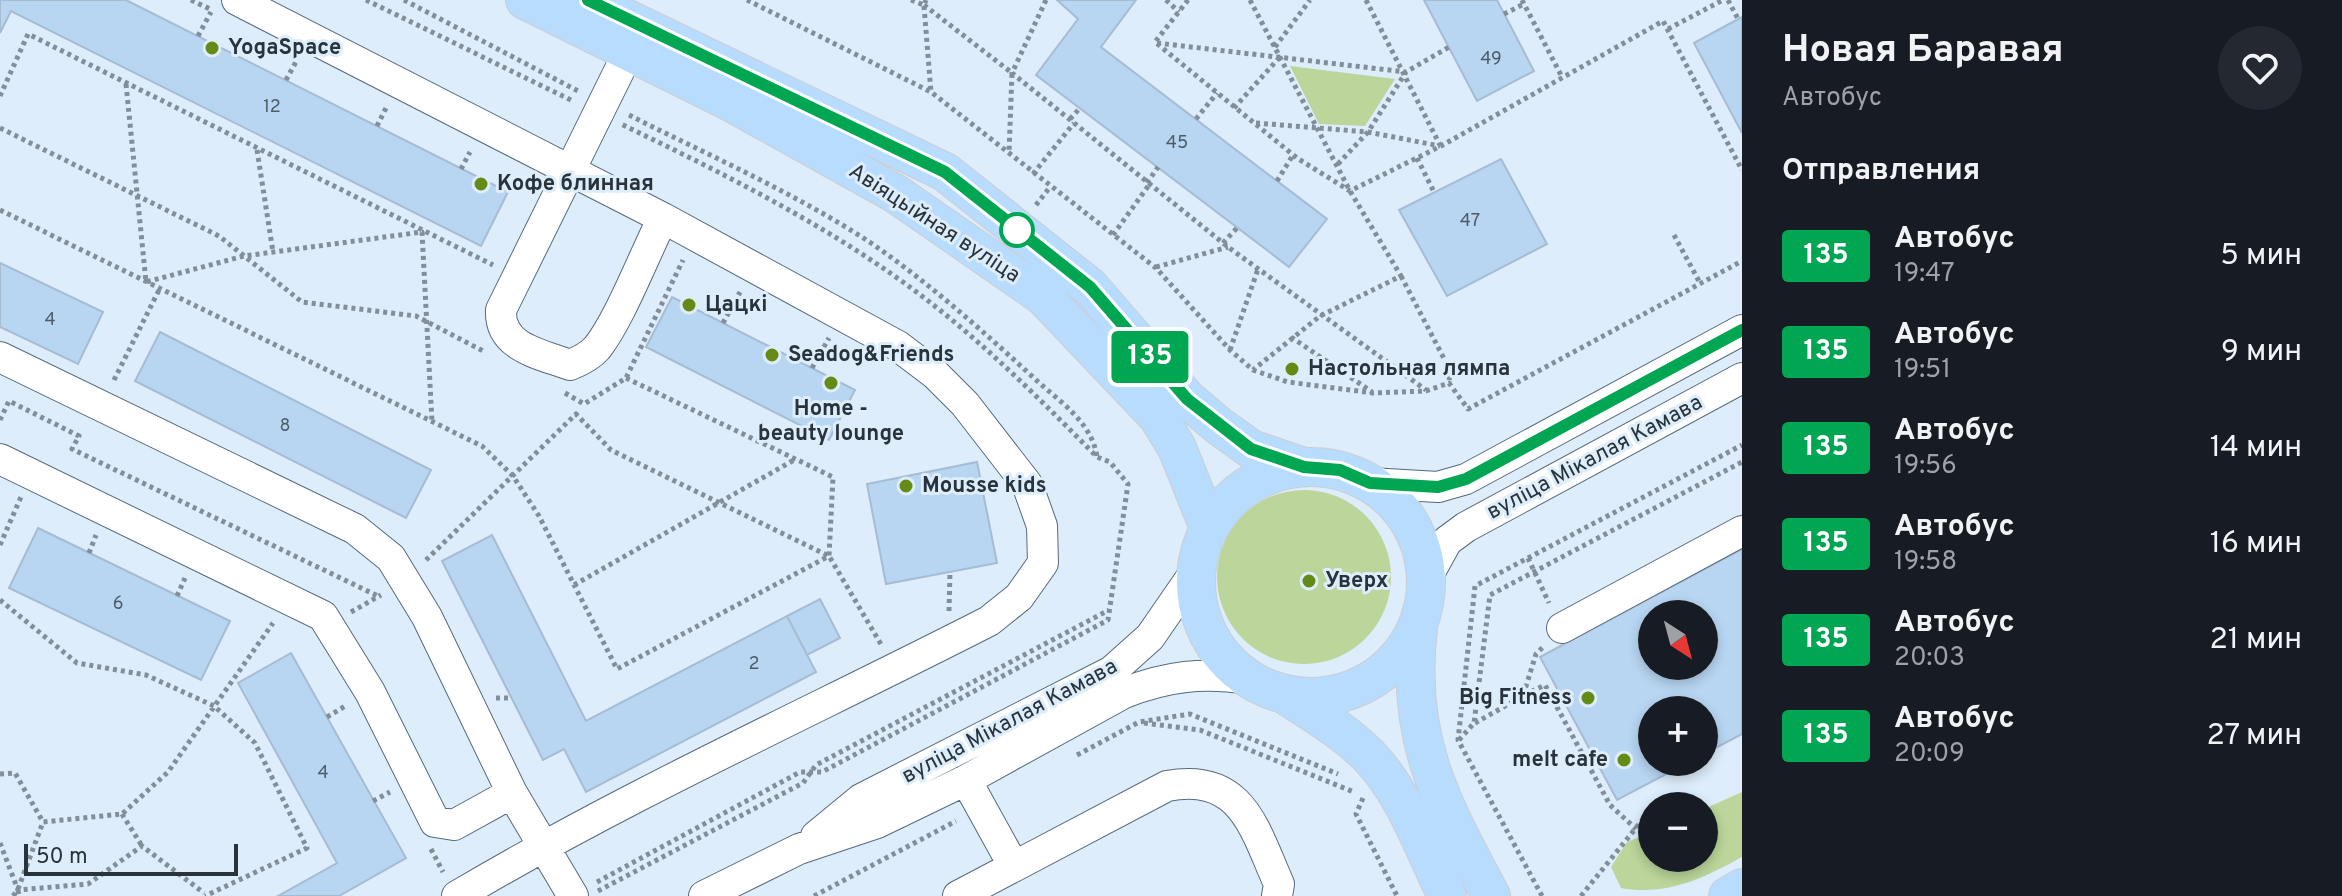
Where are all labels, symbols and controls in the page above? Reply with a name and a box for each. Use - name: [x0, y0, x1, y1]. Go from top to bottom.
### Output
- button: heart: [2218, 26, 2302, 110]
- text: Новая Баравая: [1782, 27, 2064, 76]
- place label: YogaSpace: [228, 35, 341, 62]
- marker: YogaSpace: [203, 39, 221, 57]
- house number: 49: [1480, 48, 1502, 71]
- text: Автобус: [1782, 82, 1882, 115]
- house number: 12: [263, 96, 281, 119]
- house number: 45: [1166, 132, 1188, 155]
- text: Отправления: [1782, 153, 1980, 190]
- street label: Авіяцыйная вуліца: [843, 158, 1025, 290]
- place label: Кофе блинная: [497, 171, 654, 198]
- marker: Кофе блинная: [472, 175, 490, 193]
- house number: 47: [1460, 210, 1480, 233]
- unlabelled marker: [1000, 213, 1034, 247]
- text: Автобус: [1894, 221, 2015, 258]
- text: 135: [1803, 238, 1849, 274]
- text: 5 мин: [2220, 238, 2302, 275]
- text: 19:47: [1894, 258, 1955, 291]
- place label: Цацкi: [705, 292, 768, 319]
- marker: Цацкi: [680, 296, 698, 314]
- house number: 4: [44, 309, 56, 332]
- text: Автобус: [1894, 317, 2015, 354]
- line badge: 135: [1104, 331, 1196, 383]
- text: 135: [1803, 334, 1849, 370]
- text: 9 мин: [2221, 334, 2302, 371]
- text: 135: [1127, 339, 1173, 375]
- place label: Seadog&Friends: [788, 342, 954, 369]
- marker: Seadog&Friends: [763, 346, 781, 364]
- text: 19:51: [1894, 354, 1951, 387]
- place label: Настольная лямпа: [1308, 356, 1510, 383]
- marker: Настольная лямпа: [1283, 360, 1301, 378]
- marker: Home - beauty lounge: [822, 374, 840, 392]
- street label: вуліца Мікалая Камава: [1483, 390, 1707, 526]
- place label: Home - beauty lounge: [758, 396, 904, 448]
- text: Автобус: [1894, 413, 2015, 450]
- house number: 8: [280, 415, 291, 438]
- text: 135: [1803, 430, 1849, 466]
- text: 14 мин: [2210, 430, 2302, 467]
- text: 19:56: [1894, 450, 1957, 483]
- place label: Mousse kids: [922, 473, 1047, 500]
- marker: Mousse kids: [897, 477, 915, 495]
- text: Автобус: [1894, 509, 2015, 546]
- text: 135: [1803, 526, 1849, 562]
- text: 16 мин: [2210, 526, 2302, 563]
- text: 19:58: [1894, 546, 1957, 579]
- place label: Уверх: [1325, 568, 1389, 595]
- marker: Уверх: [1300, 572, 1318, 590]
- house number: 6: [113, 593, 123, 616]
- north arrow: [1638, 600, 1718, 680]
- map controls: [1638, 600, 1718, 872]
- text: Автобус: [1894, 605, 2015, 642]
- text: 135: [1803, 622, 1849, 658]
- text: 21 мин: [2209, 622, 2302, 659]
- text: 20:03: [1894, 642, 1965, 675]
- house number: 2: [748, 653, 760, 676]
- street label: вуліца Мікалая Камава: [898, 654, 1122, 790]
- place label: Big Fitness: [1459, 685, 1572, 712]
- marker: Big Fitness: [1579, 689, 1597, 707]
- button: +: [1638, 696, 1718, 776]
- text: Автобус: [1894, 701, 2015, 738]
- text: 135: [1803, 718, 1849, 754]
- text: 27 мин: [2206, 718, 2302, 755]
- text: 20:09: [1894, 738, 1965, 771]
- place label: melt cafe: [1512, 747, 1608, 774]
- marker: melt cafe: [1615, 751, 1633, 769]
- house number: 4: [317, 762, 329, 785]
- button: −: [1638, 792, 1718, 872]
- scale bar: [24, 840, 238, 876]
- text: 50 m: [36, 844, 88, 871]

